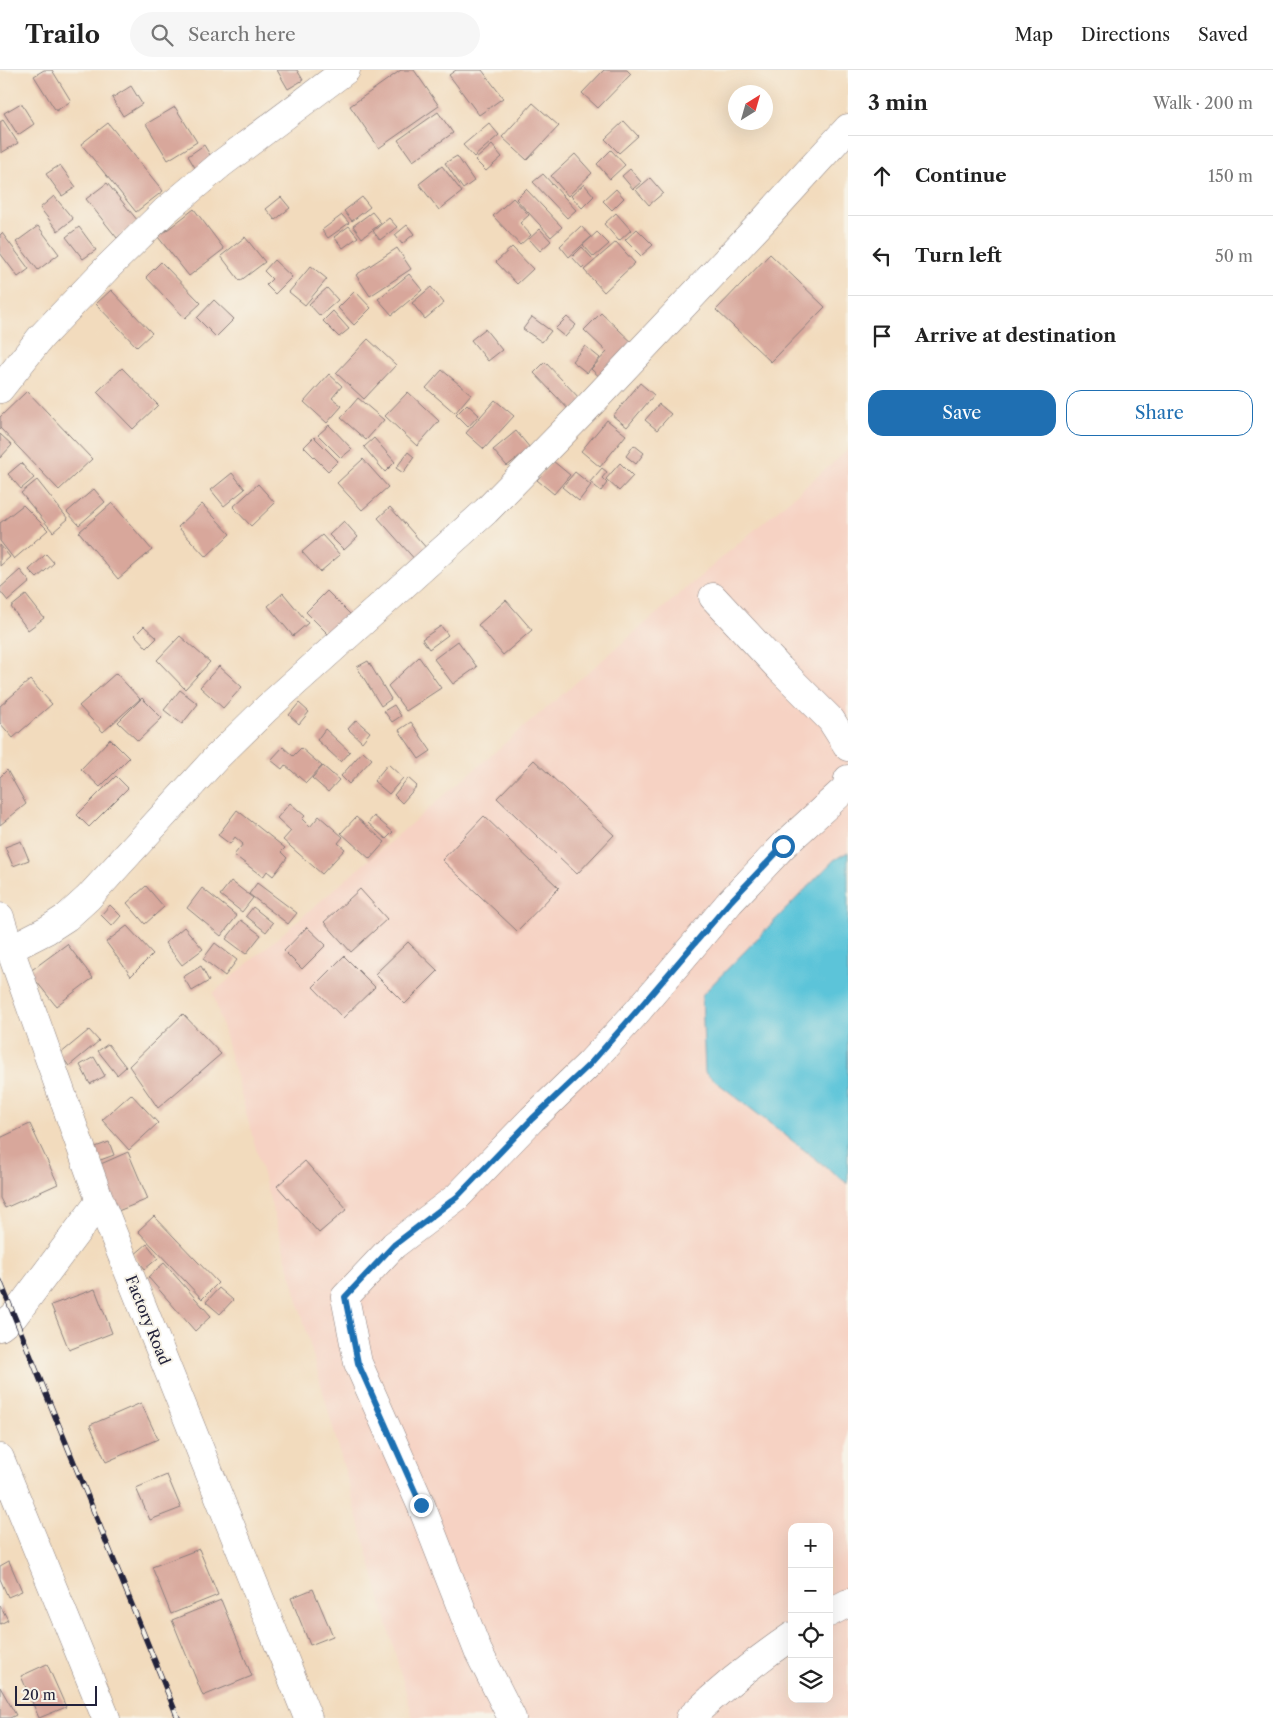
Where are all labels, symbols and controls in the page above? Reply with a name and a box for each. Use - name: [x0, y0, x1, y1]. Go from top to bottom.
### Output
- search box: [130, 12, 480, 57]
- text: Trailo: [25, 20, 100, 49]
- icon: search: [148, 21, 176, 49]
- text: Search here: [188, 23, 296, 46]
- text: Map: [1014, 24, 1053, 46]
- text: Directions: [1081, 24, 1170, 46]
- text: Saved: [1198, 24, 1248, 46]
- north arrow: [728, 85, 773, 130]
- text: 3 min: [868, 90, 928, 115]
- text: Walk · 200 m: [1153, 93, 1253, 113]
- icon: ahead: [868, 162, 896, 190]
- text: Continue: [915, 164, 1007, 187]
- text: 150 m: [1208, 166, 1253, 186]
- icon: left: [868, 242, 896, 270]
- text: Turn left: [915, 244, 1002, 267]
- text: 50 m: [1215, 246, 1253, 266]
- icon: arrive: [868, 322, 896, 350]
- text: Arrive at destination: [915, 324, 1116, 347]
- button: Save: [868, 390, 1056, 436]
- button: Share: [1066, 390, 1253, 436]
- route start: [772, 835, 795, 858]
- street label: Factory Road: [121, 1272, 175, 1368]
- route end: [410, 1494, 433, 1517]
- map controls: [788, 1523, 833, 1703]
- button: +: [788, 1523, 833, 1568]
- button: −: [788, 1568, 833, 1613]
- button: locate: [788, 1613, 833, 1658]
- button: layers: [788, 1658, 833, 1703]
- scale bar: [15, 1683, 98, 1706]
- text: 20 m: [22, 1686, 56, 1704]

